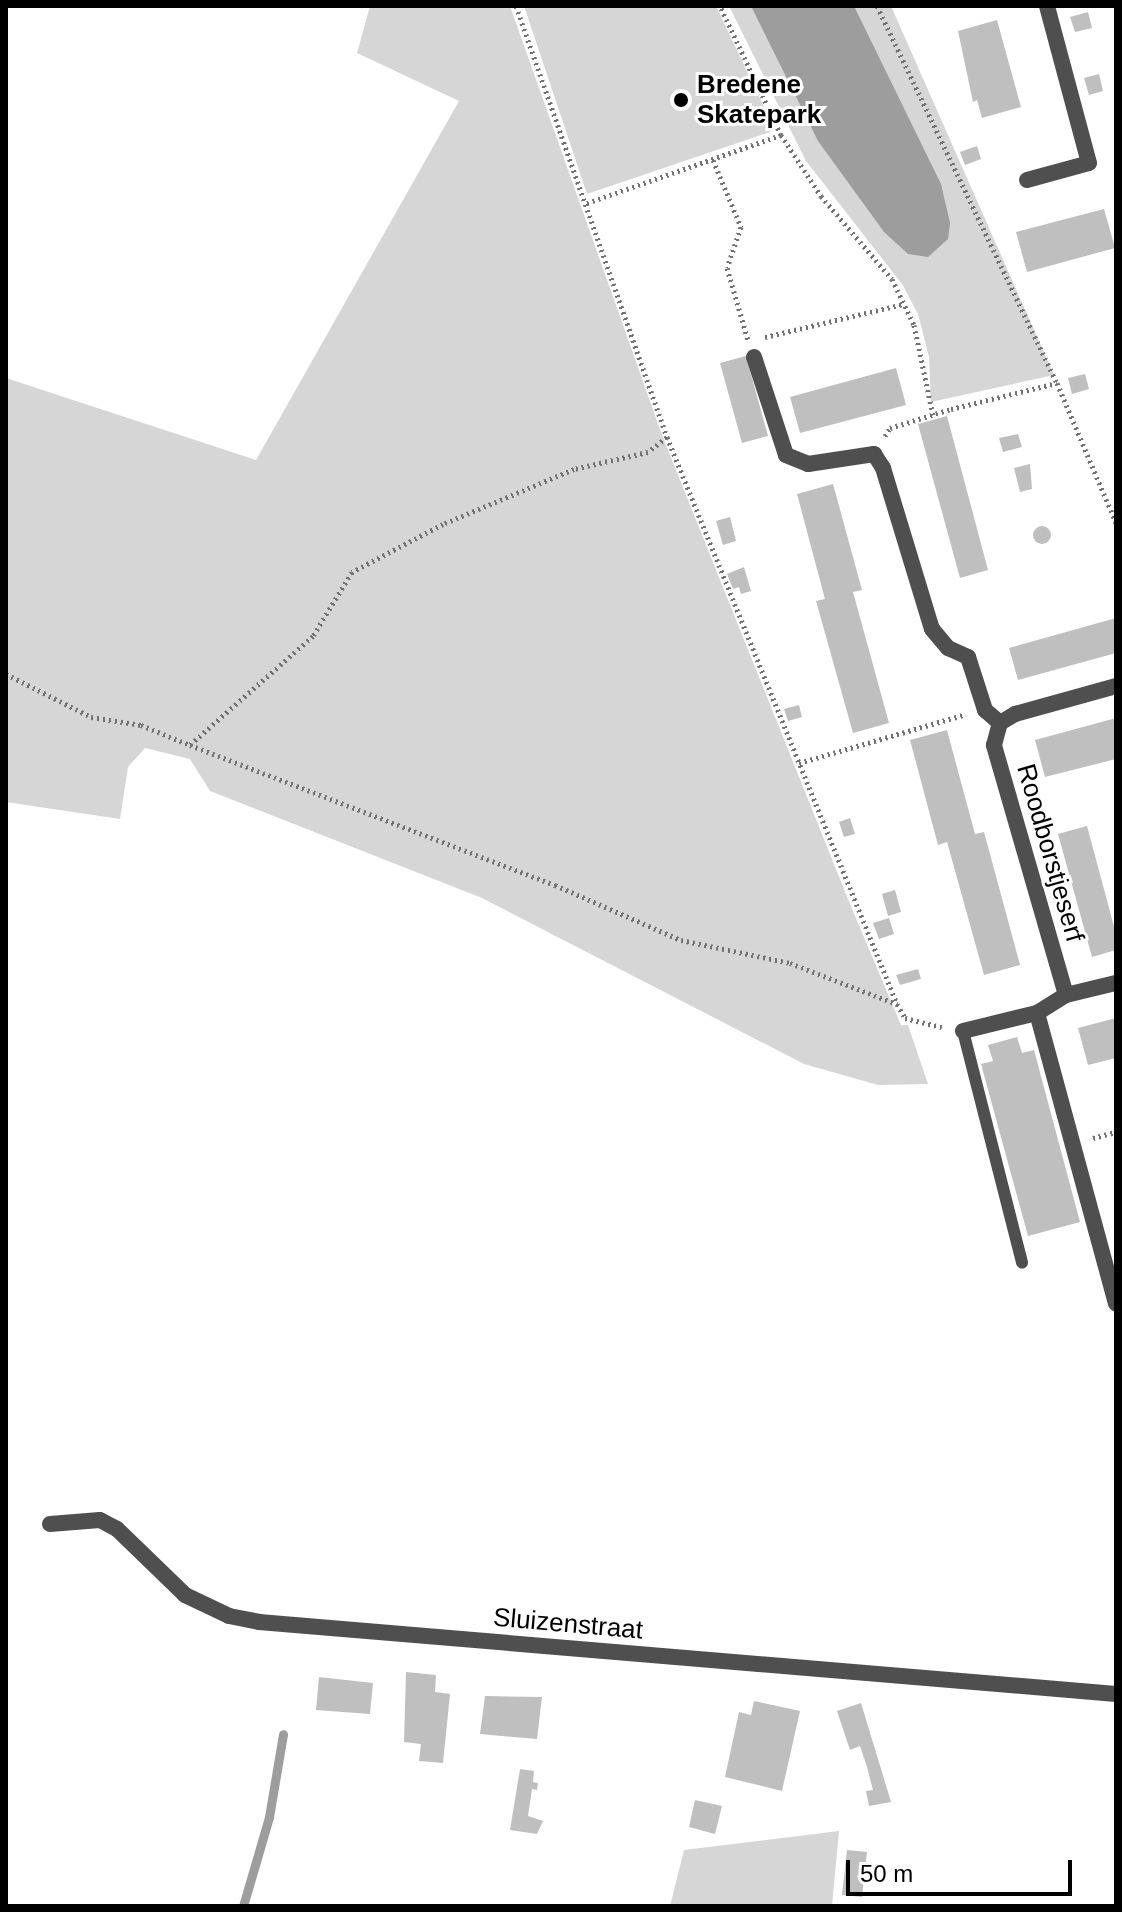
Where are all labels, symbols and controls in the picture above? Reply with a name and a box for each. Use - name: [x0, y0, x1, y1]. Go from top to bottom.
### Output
- place label: Bredene Skatepark: [697, 69, 821, 130]
- marker: Bredene Skatepark: [672, 91, 690, 109]
- street label: Roodborstjeserf: [1010, 760, 1090, 946]
- street label: Sluizenstraat: [492, 1602, 644, 1646]
- scale bar: [850, 1844, 1076, 1894]
- text: 50 m: [860, 1860, 913, 1887]

